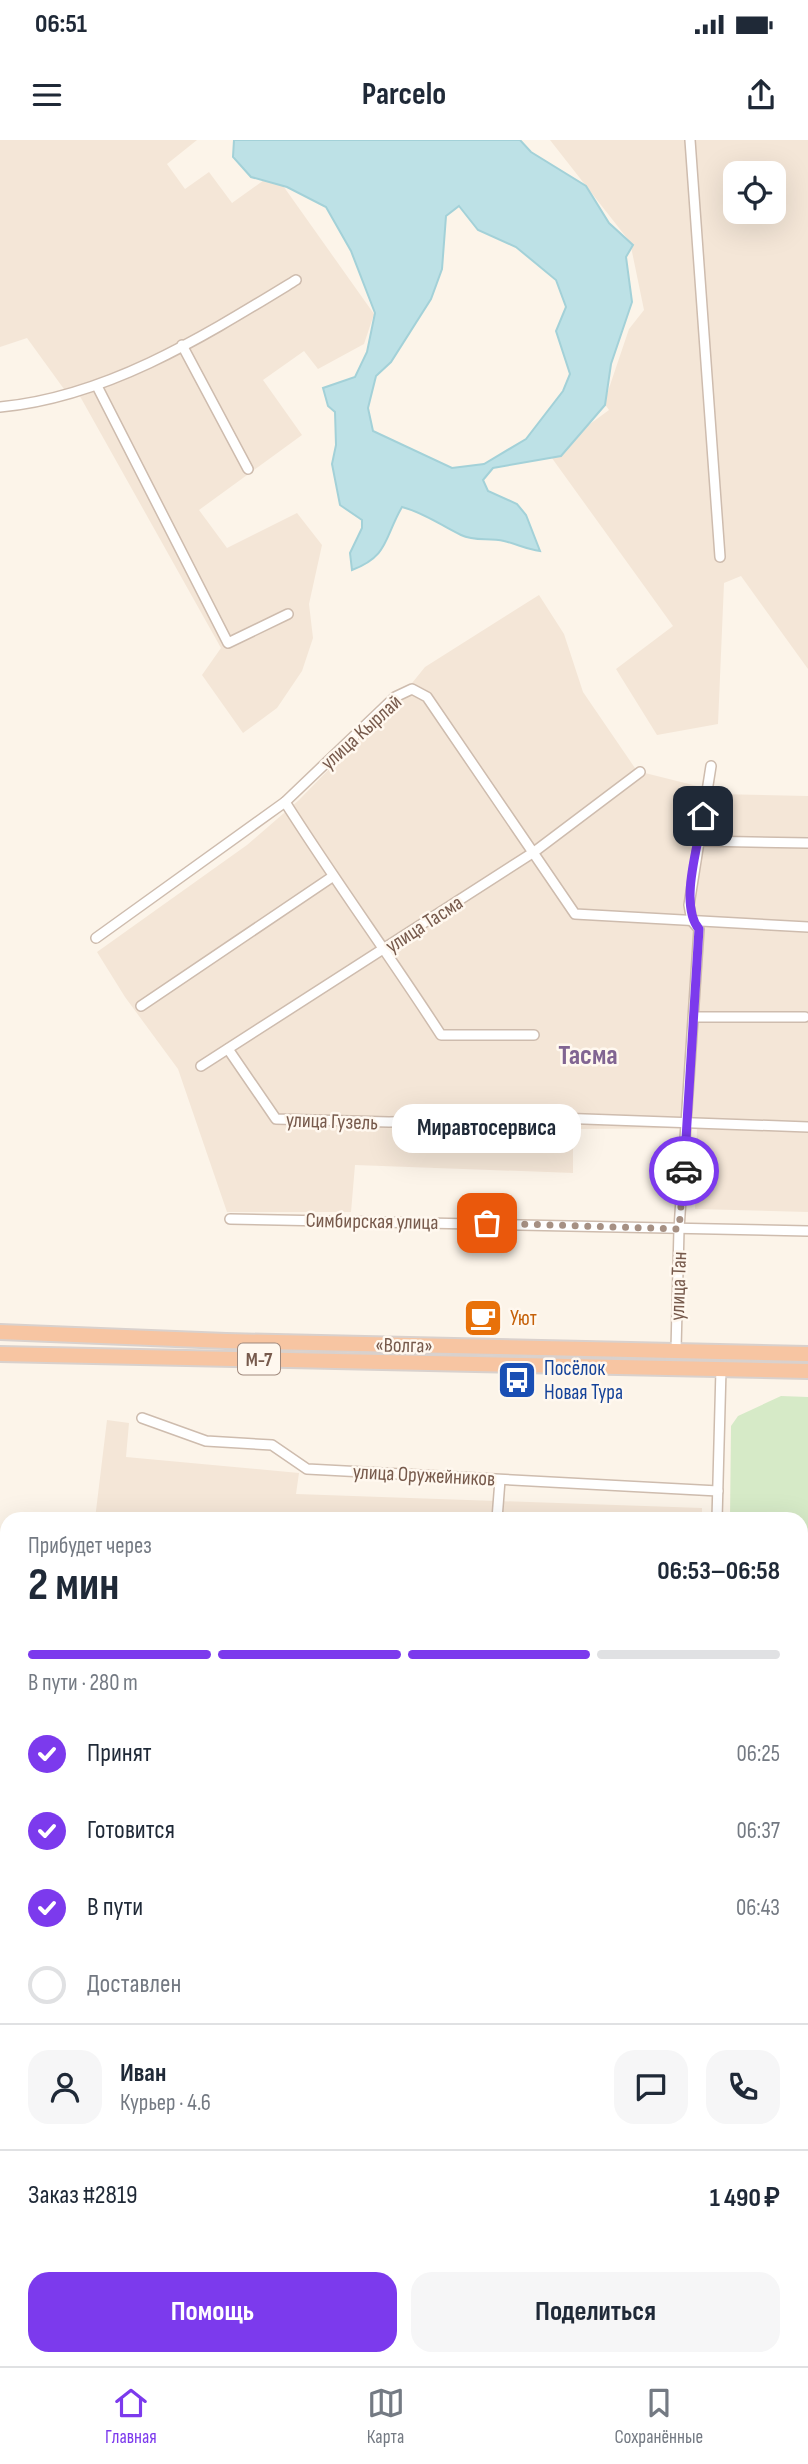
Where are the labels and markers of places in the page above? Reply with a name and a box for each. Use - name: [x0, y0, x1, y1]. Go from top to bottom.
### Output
- pin: [673, 786, 733, 846]
- callout: Миравтосервиса: [392, 1104, 582, 1153]
- pin: [457, 1193, 517, 1253]
- cafe icon: Уют: [462, 1297, 504, 1339]
- place label: Уют: [510, 1306, 537, 1331]
- place label: Посёлок Новая Тура: [544, 1356, 623, 1405]
- bus stop icon: Посёлок Новая Тура: [496, 1359, 538, 1401]

